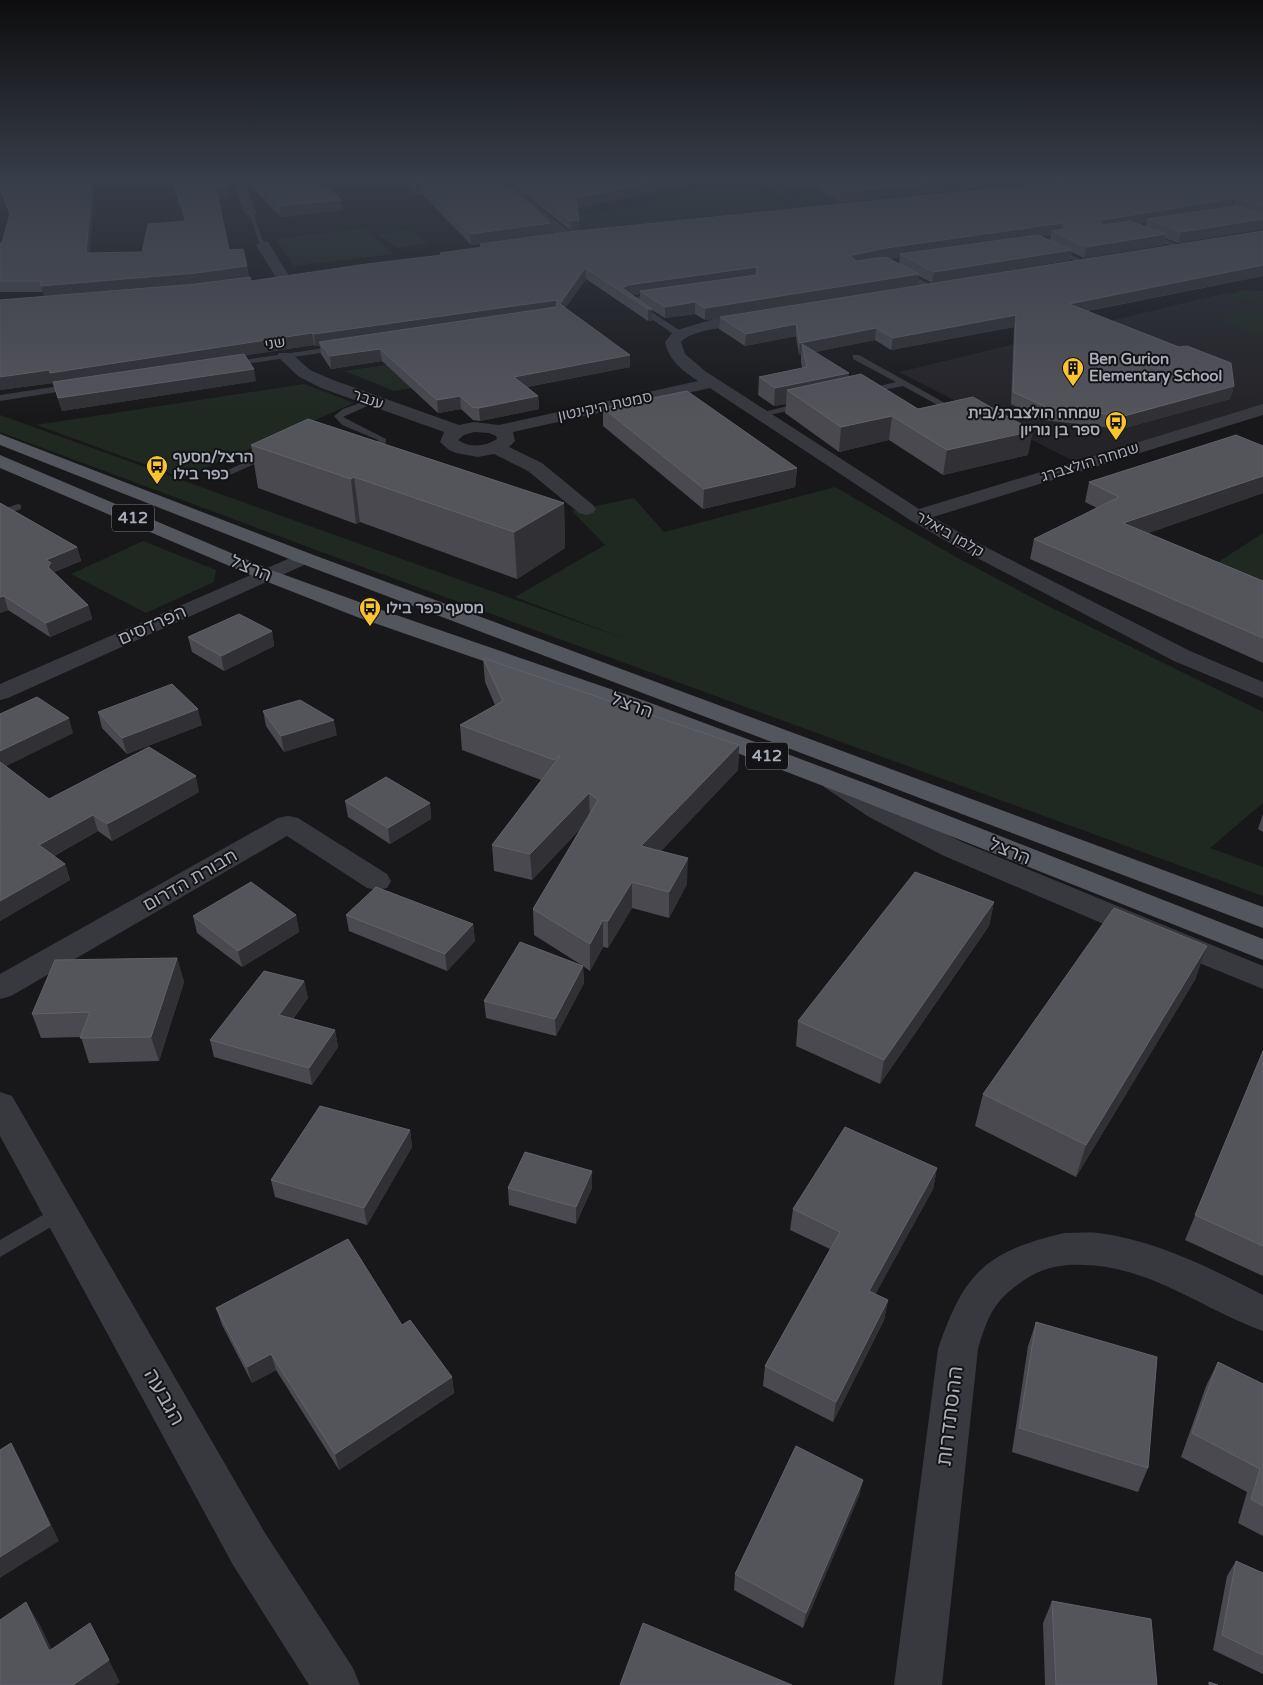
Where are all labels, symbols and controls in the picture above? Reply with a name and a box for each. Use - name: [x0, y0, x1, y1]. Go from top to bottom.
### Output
- street label: שני: [263, 332, 287, 354]
- place label: Ben Gurion Elementary School: [1089, 350, 1222, 386]
- building icon: Ben Gurion Elementary School: [1061, 356, 1085, 387]
- street label: ענבר: [350, 385, 386, 413]
- street label: סמטת היקינטון: [556, 387, 654, 425]
- place label: שמחה הולצברג/בית ספר בן גוריון: [968, 404, 1100, 439]
- bus stop icon: שמחה הולצברג/בית ספר בן גוריון: [1104, 410, 1128, 441]
- street label: שמחה הולצברג: [1039, 439, 1141, 485]
- place label: הרצל/מסעף כפר בילו: [173, 448, 253, 483]
- bus stop icon: הרצל/מסעף כפר בילו: [145, 454, 169, 485]
- road number: 412: [112, 504, 154, 532]
- street label: קלמן ביאלר: [913, 507, 987, 561]
- street label: הרצל: [227, 550, 275, 586]
- bus stop icon: מסעף כפר בילו: [358, 596, 382, 627]
- place label: מסעף כפר בילו: [386, 599, 484, 617]
- street label: הפרדסים: [114, 600, 190, 650]
- street label: הרצל: [608, 687, 656, 723]
- road number: 412: [746, 742, 788, 769]
- street label: הרצל: [986, 833, 1034, 869]
- street label: חבורת הדרום: [139, 844, 241, 916]
- street label: הגבעה: [138, 1364, 190, 1430]
- street label: ההסתדרות: [931, 1364, 969, 1468]

